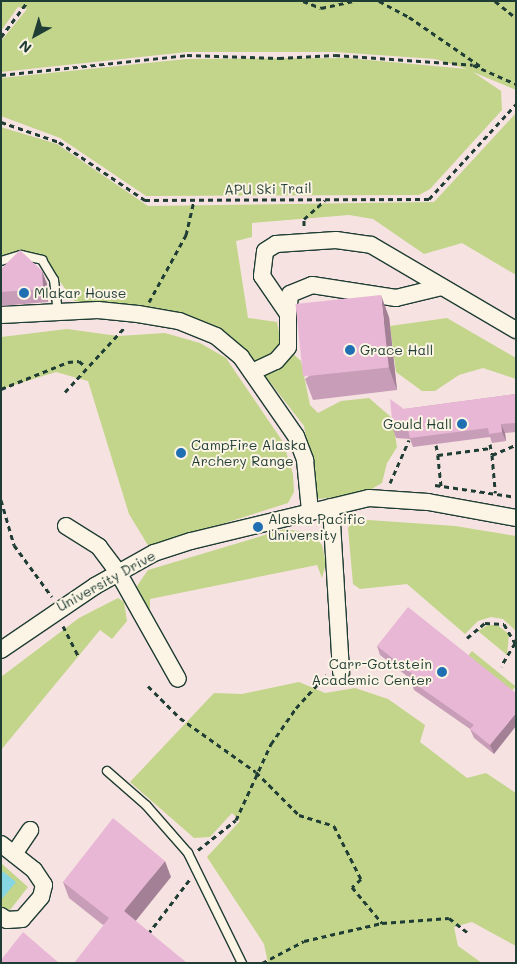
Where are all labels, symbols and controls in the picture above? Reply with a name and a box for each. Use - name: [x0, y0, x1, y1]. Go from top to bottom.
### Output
- north arrow: [10, 10, 60, 60]
- text: N: [15, 36, 35, 58]
- street label: APU Ski Trail: [224, 180, 312, 198]
- place label: Mlakar House: [34, 285, 126, 301]
- marker: Mlakar House: [18, 287, 30, 299]
- place label: Grace Hall: [360, 342, 433, 358]
- marker: Grace Hall: [344, 344, 356, 356]
- place label: Gould Hall: [383, 416, 452, 432]
- marker: Gould Hall: [456, 418, 468, 430]
- place label: CampFire Alaska Archery Range: [191, 437, 307, 470]
- marker: CampFire Alaska Archery Range: [175, 447, 187, 459]
- place label: Alaska Pacific University: [268, 511, 365, 544]
- marker: Alaska Pacific University: [252, 521, 264, 533]
- street label: University Drive: [54, 547, 158, 615]
- place label: Carr-Gottstein Academic Center: [311, 656, 432, 689]
- marker: Carr-Gottstein Academic Center: [436, 666, 448, 678]

